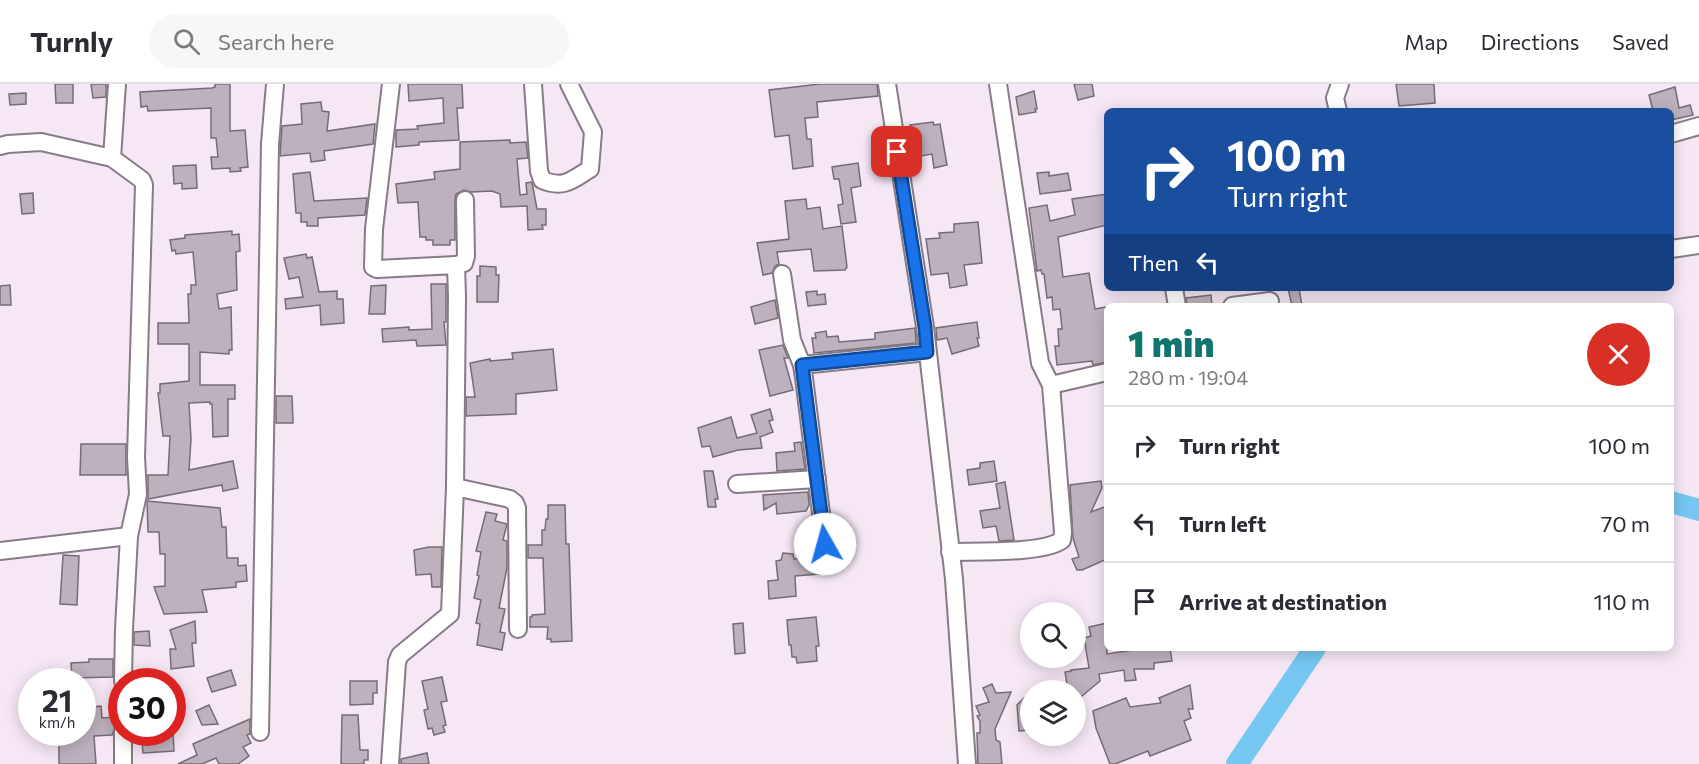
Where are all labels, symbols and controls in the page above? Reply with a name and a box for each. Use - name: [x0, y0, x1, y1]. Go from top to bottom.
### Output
- search box: [149, 14, 569, 68]
- text: Turnly: [30, 24, 113, 58]
- icon: search: [170, 25, 203, 58]
- text: Search here: [218, 28, 334, 55]
- text: Map: [1405, 29, 1448, 54]
- text: Directions: [1481, 29, 1579, 54]
- text: Saved: [1612, 29, 1669, 54]
- pin: [871, 126, 922, 177]
- text: 100 m: [1227, 128, 1347, 180]
- icon: right: [1128, 132, 1206, 210]
- icon: arrive: [880, 135, 913, 168]
- text: Turn right: [1227, 180, 1347, 213]
- icon: left: [1191, 246, 1224, 279]
- text: Then: [1128, 249, 1179, 276]
- text: 1 min: [1128, 320, 1214, 364]
- button: close: [1587, 323, 1650, 386]
- text: 280 m · 19:04: [1128, 365, 1248, 389]
- icon: right: [1128, 429, 1161, 462]
- text: Turn right: [1179, 432, 1280, 459]
- text: 100 m: [1588, 432, 1650, 459]
- icon: left: [1128, 507, 1161, 540]
- text: Turn left: [1179, 510, 1266, 537]
- text: 70 m: [1601, 510, 1650, 537]
- position arrow: [793, 512, 857, 576]
- icon: arrive: [1128, 585, 1161, 618]
- text: Arrive at destination: [1179, 588, 1387, 615]
- text: 110 m: [1593, 588, 1650, 615]
- map controls: [1020, 602, 1086, 746]
- button: search: [1020, 602, 1086, 668]
- speed limit sign: 30: [108, 668, 186, 746]
- button: layers: [1020, 680, 1086, 746]
- text: 21: [42, 681, 72, 718]
- text: km/h: [39, 713, 75, 731]

